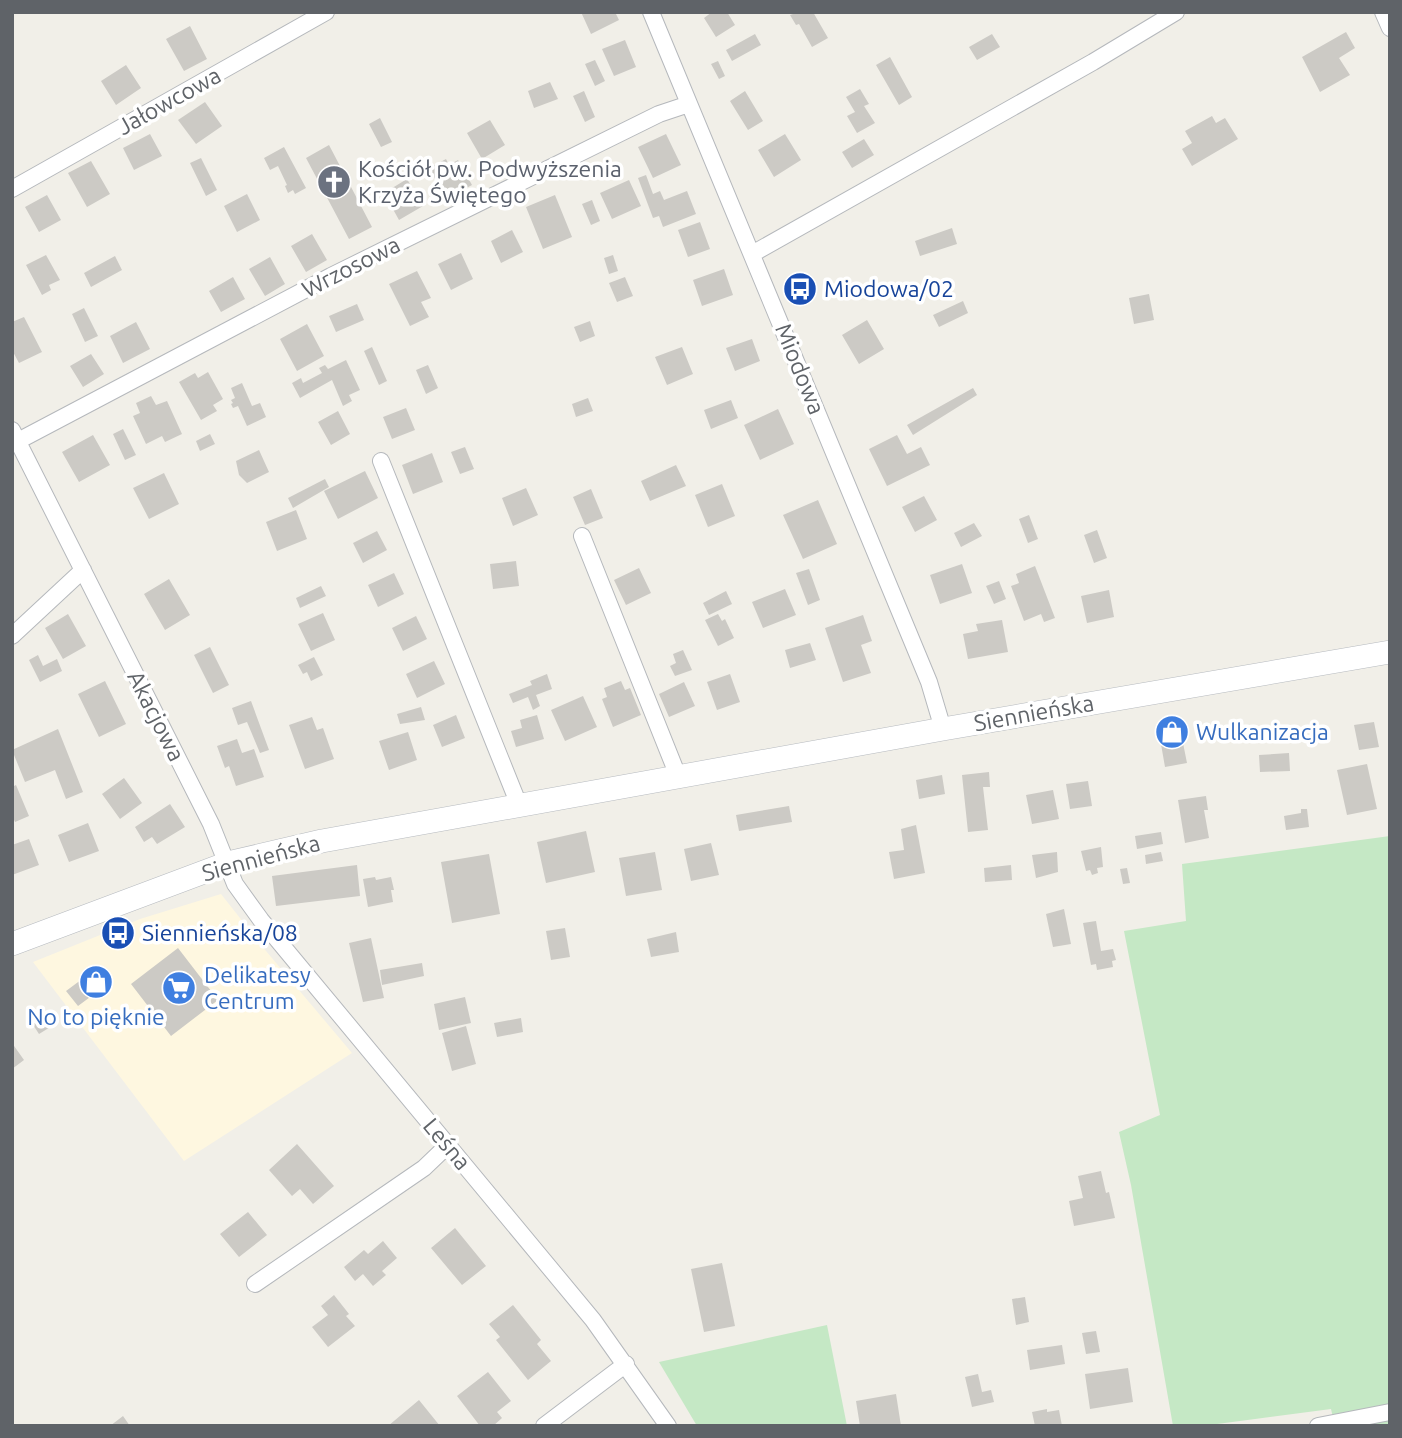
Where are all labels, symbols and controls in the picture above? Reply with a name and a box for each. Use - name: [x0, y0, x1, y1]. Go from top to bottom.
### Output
- street label: Jałowcowa: [113, 62, 225, 139]
- place label: Kościół pw. Podwyższenia Krzyża Świętego: [358, 156, 622, 207]
- church icon: Kościół pw. Podwyższenia Krzyża Świętego: [315, 163, 353, 201]
- street label: Wrzosowa: [298, 231, 404, 302]
- bus stop icon: Miodowa/02: [781, 270, 819, 308]
- place label: Miodowa/02: [824, 276, 954, 301]
- street label: Miodowa: [771, 320, 830, 418]
- street label: Akacjowa: [123, 667, 190, 765]
- street label: Siennieńska: [972, 690, 1096, 735]
- shop icon: Wulkanizacja: [1153, 713, 1191, 751]
- place label: Wulkanizacja: [1196, 719, 1329, 744]
- street label: Siennieńska: [199, 830, 323, 885]
- bus stop icon: Siennieńska/08: [99, 914, 137, 952]
- place label: Siennieńska/08: [142, 920, 298, 945]
- place label: Delikatesy Centrum: [204, 962, 311, 1013]
- shop icon: No to pięknie: [77, 963, 115, 1001]
- supermarket icon: Delikatesy Centrum: [160, 969, 198, 1007]
- place label: No to pięknie: [27, 1004, 165, 1029]
- street label: Leśna: [419, 1113, 476, 1174]

